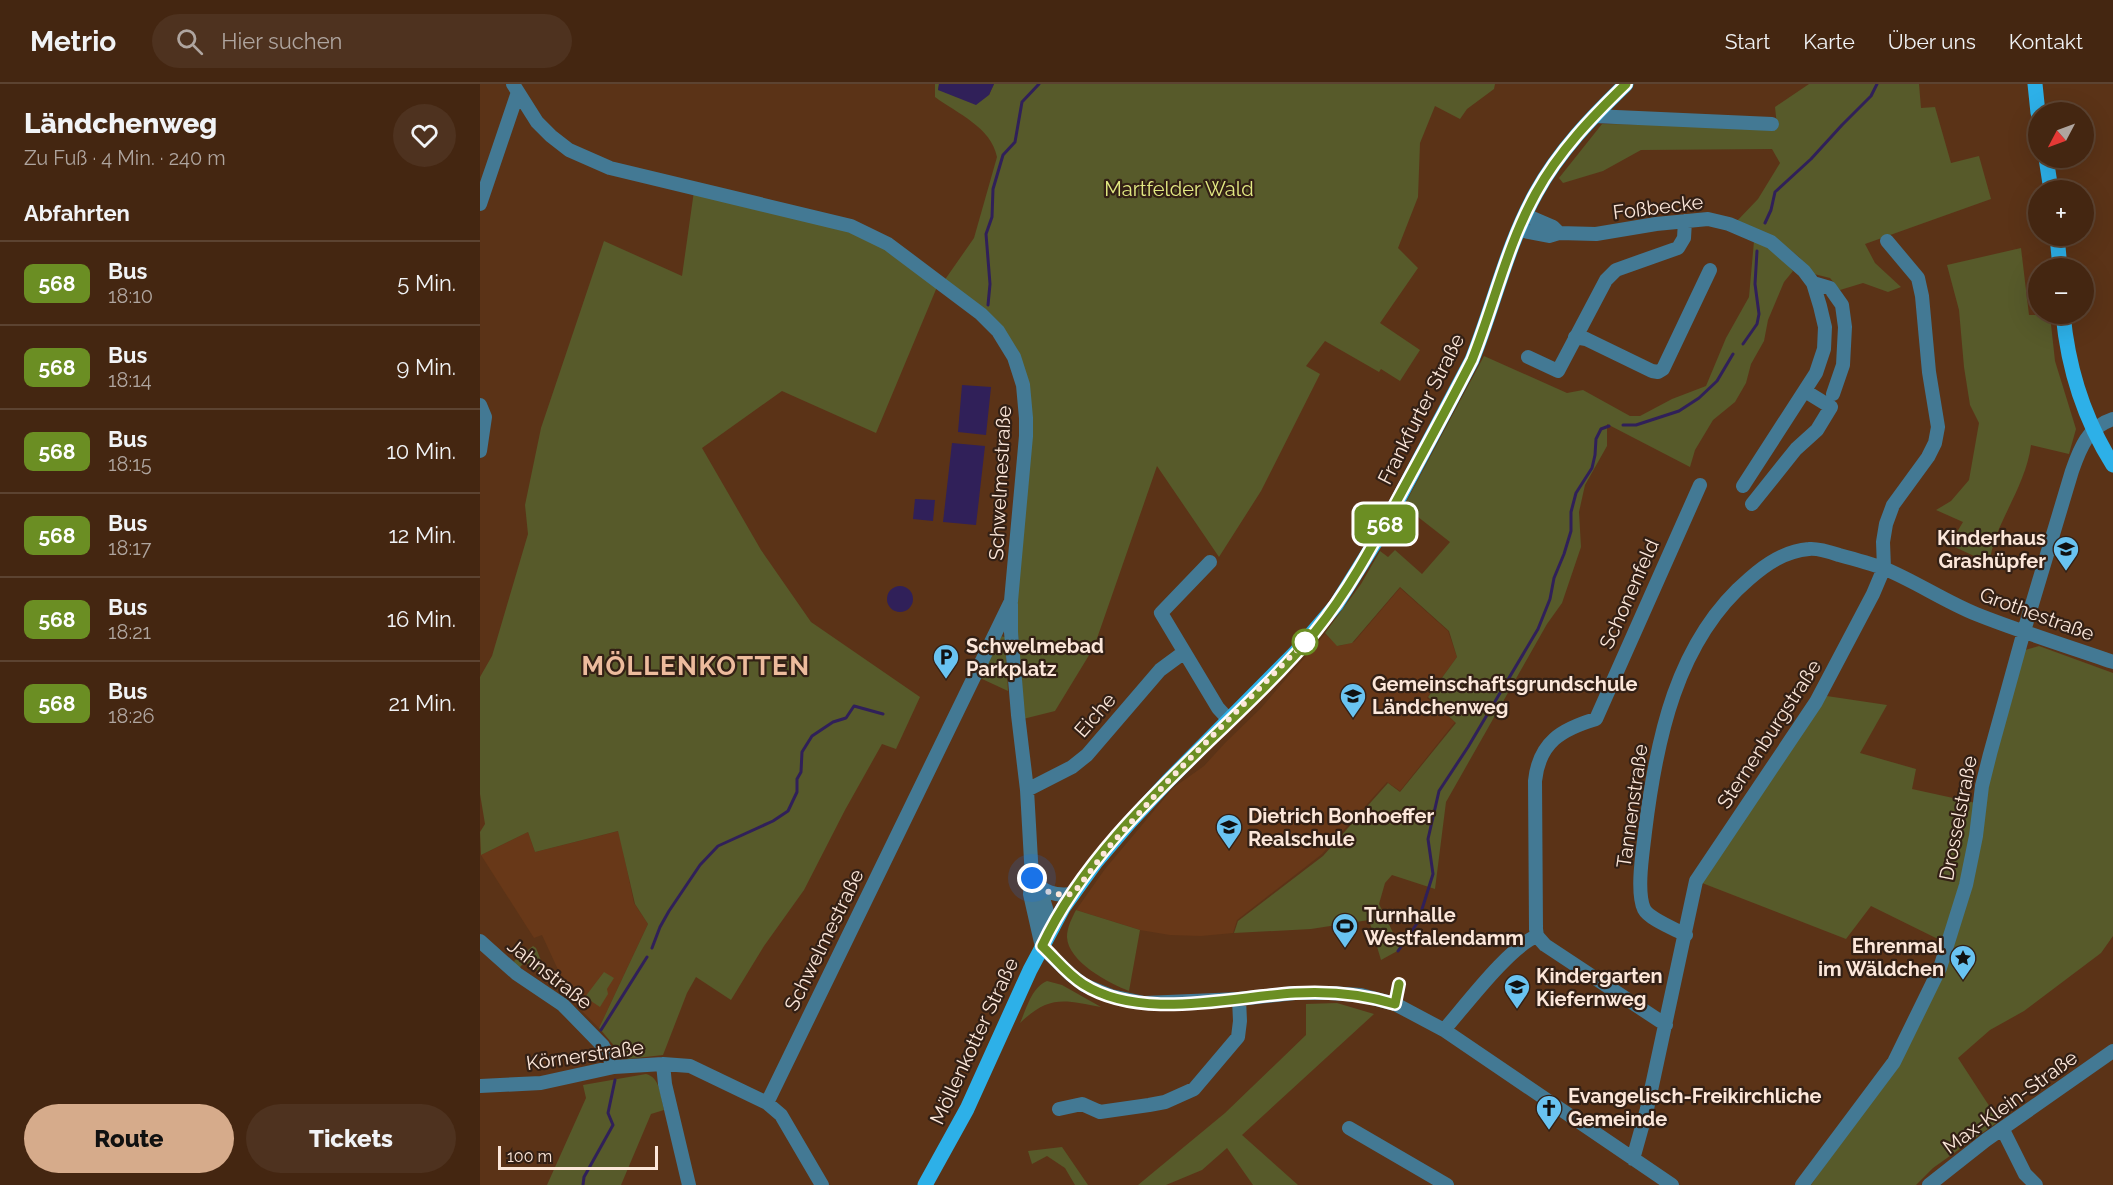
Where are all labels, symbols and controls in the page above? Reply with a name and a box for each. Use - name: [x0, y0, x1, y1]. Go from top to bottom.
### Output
- search box: [152, 14, 572, 68]
- text: Metrio: [30, 25, 116, 58]
- icon: search: [173, 25, 206, 58]
- text: Hier suchen: [221, 28, 342, 54]
- text: Start: [1725, 29, 1770, 54]
- text: Karte: [1803, 29, 1855, 54]
- text: Über uns: [1888, 29, 1976, 54]
- text: Kontakt: [2009, 29, 2083, 54]
- north arrow: [2028, 102, 2094, 168]
- map controls: [2028, 102, 2094, 324]
- button: heart: [393, 104, 456, 167]
- text: Ländchenweg: [24, 107, 217, 140]
- text: Zu Fuß · 4 Min. · 240 m: [24, 146, 226, 170]
- park label: Martfelder Wald: [1104, 177, 1254, 201]
- button: +: [2028, 180, 2094, 246]
- street label: Foßbecke: [1611, 190, 1705, 224]
- text: Abfahrten: [24, 200, 130, 226]
- text: Bus: [108, 258, 147, 284]
- button: −: [2028, 258, 2094, 324]
- text: 5 Min.: [397, 270, 456, 296]
- text: 568: [38, 271, 76, 296]
- text: 18:10: [108, 284, 153, 308]
- street label: Frankfurter Straße: [1373, 329, 1469, 488]
- text: Bus: [108, 342, 147, 368]
- text: 9 Min.: [396, 354, 456, 380]
- text: 568: [38, 355, 76, 380]
- text: 18:14: [108, 368, 152, 392]
- street label: Schwelmestraße: [984, 405, 1016, 561]
- text: Bus: [108, 426, 147, 452]
- text: 10 Min.: [386, 438, 456, 464]
- text: 568: [38, 439, 76, 464]
- text: 18:15: [108, 452, 152, 476]
- line badge: 568: [1350, 504, 1420, 544]
- text: Bus: [108, 510, 147, 536]
- text: 568: [1366, 512, 1404, 537]
- text: 12 Min.: [388, 522, 456, 548]
- text: 568: [38, 523, 76, 548]
- place label: Kinderhaus Grashüpfer: [1937, 526, 2046, 573]
- school or university icon: Kinderhaus Grashüpfer: [2051, 534, 2081, 572]
- street label: Schonenfeld: [1594, 535, 1664, 653]
- text: 18:17: [108, 536, 151, 560]
- street label: Grothestraße: [1977, 582, 2098, 646]
- text: Bus: [108, 594, 147, 620]
- text: 16 Min.: [387, 606, 456, 632]
- text: 568: [38, 607, 76, 632]
- text: 18:21: [108, 620, 151, 644]
- unlabelled marker: [1292, 629, 1318, 655]
- place label: Schwelmebad Parkplatz: [966, 634, 1104, 681]
- parking icon: Schwelmebad Parkplatz: [931, 642, 961, 680]
- district label: MÖLLENKOTTEN: [581, 651, 811, 681]
- street label: Sternenburgstraße: [1712, 655, 1826, 813]
- place label: Gemeinschaftsgrundschule Ländchenweg: [1372, 672, 1638, 719]
- text: Bus: [108, 678, 147, 704]
- school or university icon: Gemeinschaftsgrundschule Ländchenweg: [1338, 681, 1368, 719]
- street label: Eiche: [1069, 688, 1121, 742]
- text: 21 Min.: [388, 690, 456, 716]
- text: 568: [38, 691, 76, 716]
- text: 18:26: [108, 704, 155, 728]
- street label: Tannenstraße: [1611, 742, 1653, 869]
- street label: Drosselstraße: [1934, 753, 1982, 882]
- place label: Dietrich Bonhoeffer Realschule: [1248, 804, 1435, 851]
- school or university icon: Dietrich Bonhoeffer Realschule: [1214, 812, 1244, 850]
- your location: [1017, 863, 1047, 893]
- street label: Schwelmestraße: [779, 865, 869, 1015]
- place label: Turnhalle Westfalendamm: [1364, 903, 1524, 950]
- sports icon: Turnhalle Westfalendamm: [1330, 911, 1360, 949]
- street label: Jahnstraße: [503, 934, 597, 1015]
- place label: Ehrenmal im Wäldchen: [1818, 934, 1945, 981]
- place icon: Ehrenmal im Wäldchen: [1948, 943, 1978, 981]
- street label: Möllenkotter Straße: [925, 954, 1023, 1128]
- place label: Kindergarten Kiefernweg: [1536, 964, 1663, 1011]
- school or university icon: Kindergarten Kiefernweg: [1502, 972, 1532, 1010]
- street label: Körnerstraße: [525, 1035, 646, 1075]
- street label: Max-Klein-Straße: [1938, 1045, 2082, 1159]
- place label: Evangelisch-Freikirchliche Gemeinde: [1568, 1084, 1822, 1131]
- church icon: Evangelisch-Freikirchliche Gemeinde: [1534, 1093, 1564, 1131]
- button: Route: [24, 1104, 234, 1173]
- button: Tickets: [246, 1104, 456, 1173]
- scale bar: [498, 1143, 658, 1170]
- text: 100 m: [507, 1147, 552, 1166]

